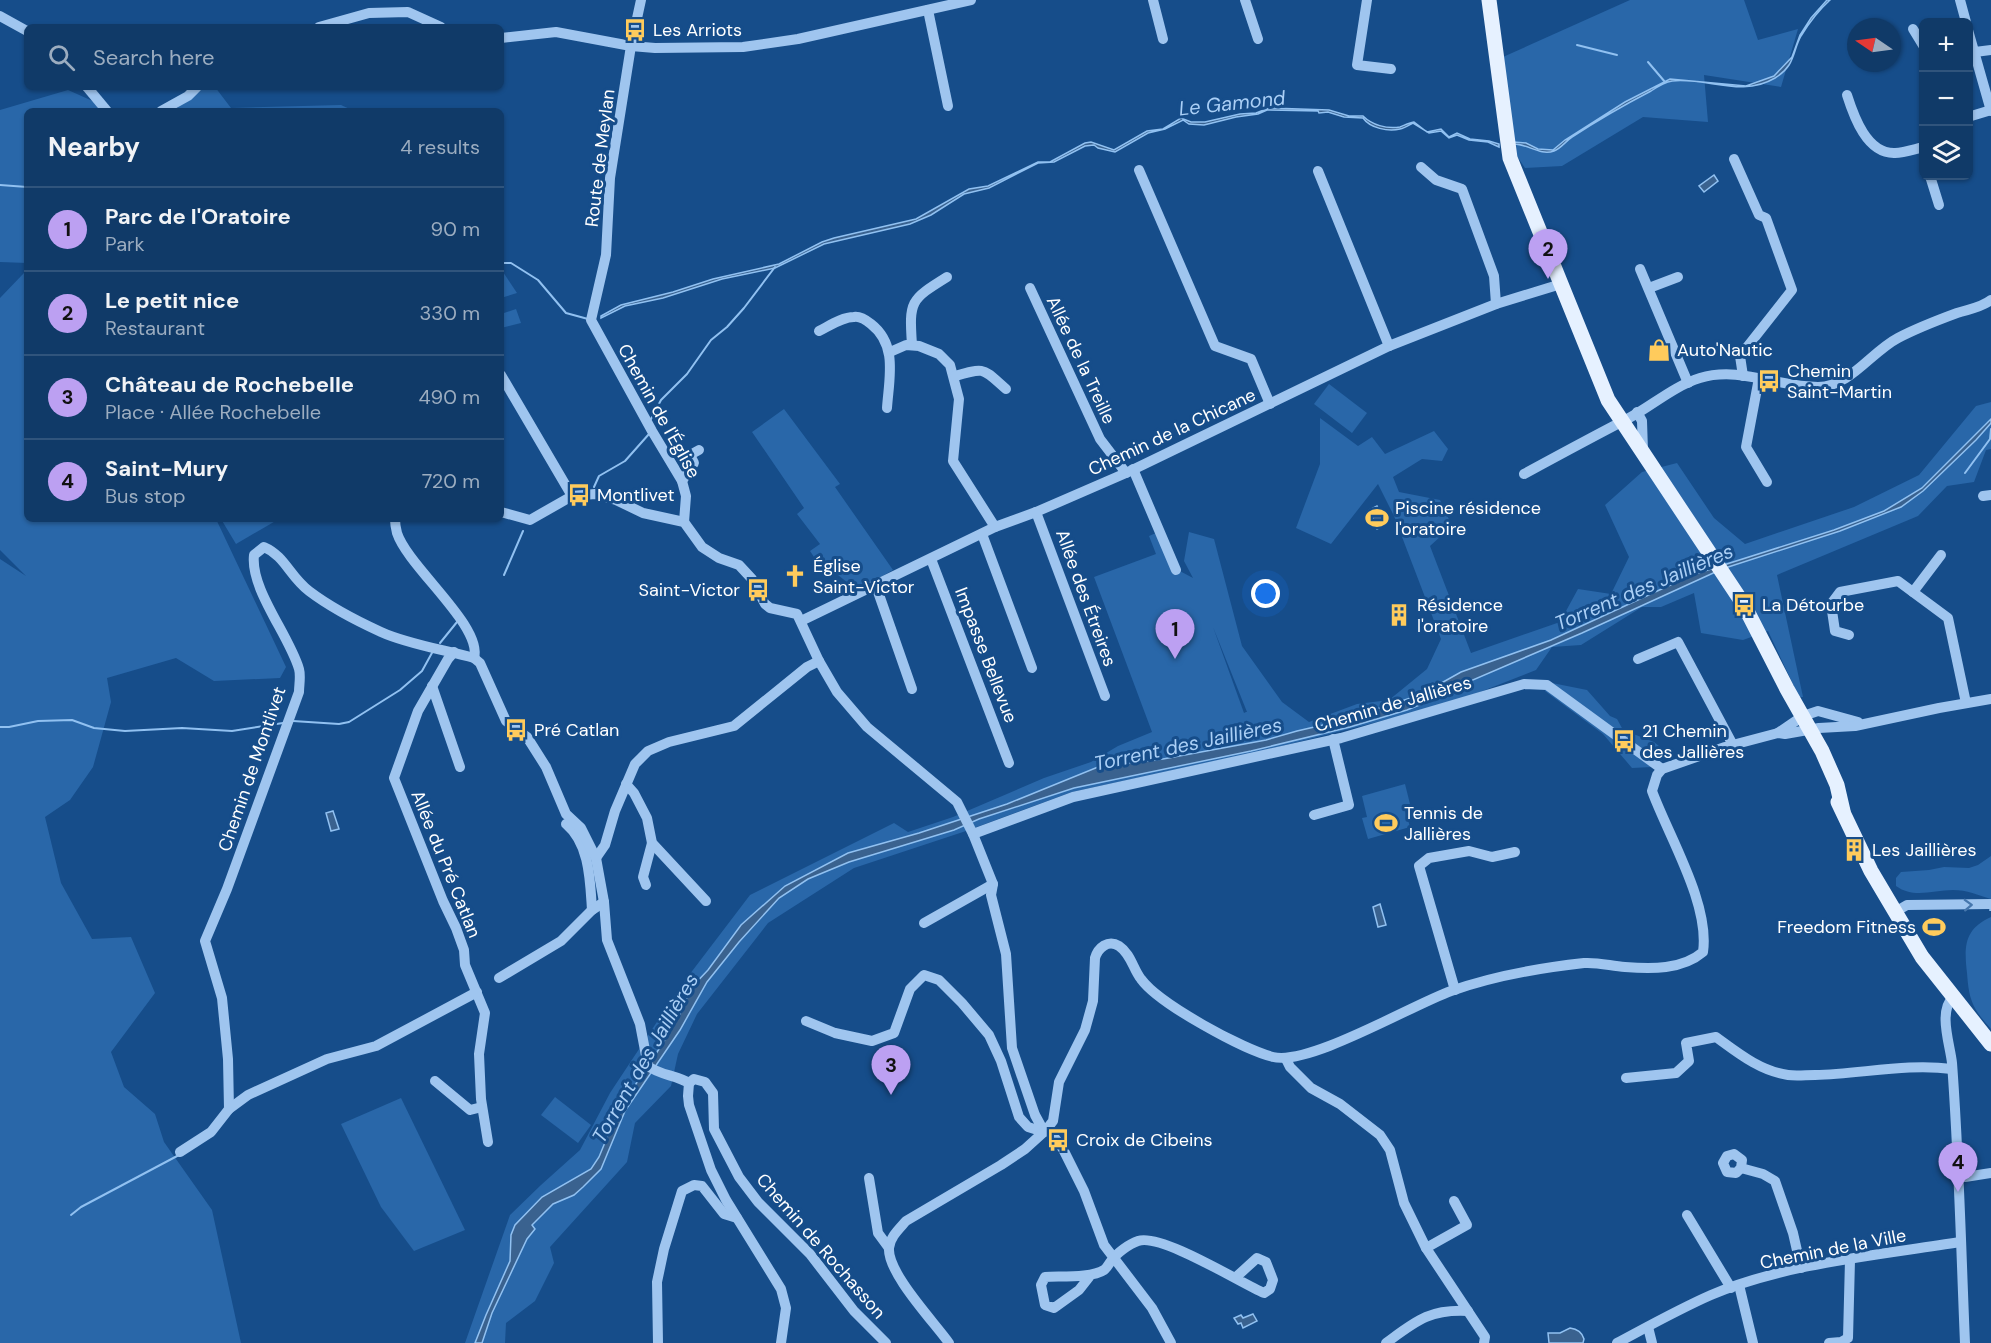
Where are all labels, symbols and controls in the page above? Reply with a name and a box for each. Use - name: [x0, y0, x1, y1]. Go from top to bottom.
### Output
- bus stop icon: Les Arriots: [622, 17, 648, 43]
- place label: Les Arriots: [653, 18, 742, 42]
- north arrow: [1847, 18, 1901, 72]
- map controls: [1919, 18, 1973, 180]
- button: +: [1919, 18, 1973, 72]
- search box: [24, 24, 504, 90]
- icon: search: [45, 41, 78, 74]
- text: Search here: [93, 43, 214, 72]
- button: −: [1919, 72, 1973, 126]
- water label: Le Gamond: [1177, 84, 1287, 122]
- street label: Route de Meylan: [580, 88, 620, 228]
- button: layers: [1919, 126, 1973, 180]
- text: Nearby: [48, 130, 140, 164]
- text: 4 results: [400, 134, 480, 160]
- text: Parc de l'Oratoire: [105, 202, 291, 231]
- text: 1: [64, 216, 71, 242]
- text: 90 m: [431, 216, 480, 242]
- pin: 2: [1528, 230, 1568, 279]
- text: Park: [105, 231, 145, 257]
- text: Le petit nice: [105, 286, 239, 315]
- street label: Allée de la Treille: [1041, 292, 1121, 428]
- text: 2: [62, 300, 73, 326]
- text: 330 m: [420, 300, 480, 326]
- text: Restaurant: [105, 315, 205, 341]
- shop icon: Auto'Nautic: [1646, 337, 1672, 363]
- place label: Auto'Nautic: [1677, 338, 1773, 362]
- street label: Chemin de l'Église: [612, 340, 706, 482]
- place label: Chemin Saint-Martin: [1787, 359, 1892, 404]
- bus stop icon: Chemin Saint-Martin: [1756, 368, 1782, 394]
- text: Château de Rochebelle: [105, 370, 354, 399]
- street label: Chemin de la Chicane: [1084, 383, 1260, 481]
- text: 3: [61, 384, 74, 410]
- text: 490 m: [418, 384, 480, 410]
- text: Place · Allée Rochebelle: [105, 399, 321, 425]
- text: Saint-Mury: [105, 454, 228, 483]
- text: 4: [61, 468, 74, 494]
- text: 720 m: [422, 468, 480, 494]
- bus stop icon: Montlivet: [566, 482, 592, 508]
- text: Bus stop: [105, 483, 185, 509]
- place label: Montlivet: [597, 483, 675, 507]
- place label: Piscine résidence l'oratoire: [1395, 496, 1541, 541]
- sports icon: Piscine résidence l'oratoire: [1364, 505, 1390, 531]
- street label: Allée des Étreires: [1050, 526, 1122, 670]
- water label: Torrent des Jaillières: [1551, 538, 1737, 636]
- place label: Église Saint-Victor: [813, 554, 915, 599]
- church icon: Église Saint-Victor: [782, 563, 808, 589]
- bus stop icon: Saint-Victor: [745, 577, 771, 603]
- place label: Saint-Victor: [638, 578, 740, 602]
- your location: [1251, 579, 1280, 608]
- street label: Impasse Bellevue: [949, 584, 1023, 726]
- bus stop icon: La Détourbe: [1731, 592, 1757, 618]
- place label: Résidence l'oratoire: [1417, 593, 1503, 638]
- place label: La Détourbe: [1762, 593, 1864, 617]
- building icon: Résidence l'oratoire: [1386, 602, 1412, 628]
- pin: 1: [1156, 610, 1194, 659]
- street label: Chemin de Jallières: [1312, 670, 1474, 738]
- street label: Chemin de Montlivet: [213, 683, 291, 855]
- water label: Torrent des Jaillières: [1092, 711, 1284, 777]
- bus stop icon: Pré Catlan: [503, 717, 529, 743]
- place label: Pré Catlan: [534, 718, 619, 742]
- place label: 21 Chemin des Jallières: [1642, 719, 1744, 764]
- bus stop icon: 21 Chemin des Jallières: [1611, 728, 1637, 754]
- street label: Allée du Pré Catlan: [405, 787, 487, 941]
- place label: Tennis de Jallières: [1404, 801, 1483, 846]
- sports icon: Tennis de Jallières: [1373, 810, 1399, 836]
- building icon: Les Jaillières: [1841, 837, 1867, 863]
- place label: Les Jaillières: [1872, 838, 1976, 862]
- one-way arrow: [1963, 899, 1972, 912]
- sports icon: Freedom Fitness: [1921, 914, 1947, 940]
- place label: Freedom Fitness: [1777, 915, 1916, 939]
- water label: Torrent des Jaillières: [586, 969, 704, 1147]
- pin: 3: [872, 1046, 910, 1095]
- bus stop icon: Croix de Cibeins: [1045, 1127, 1071, 1153]
- place label: Croix de Cibeins: [1076, 1128, 1213, 1152]
- pin: 4: [1938, 1142, 1978, 1192]
- street label: Chemin de Rochasson: [751, 1168, 891, 1324]
- street label: Chemin de la Ville: [1758, 1223, 1908, 1275]

